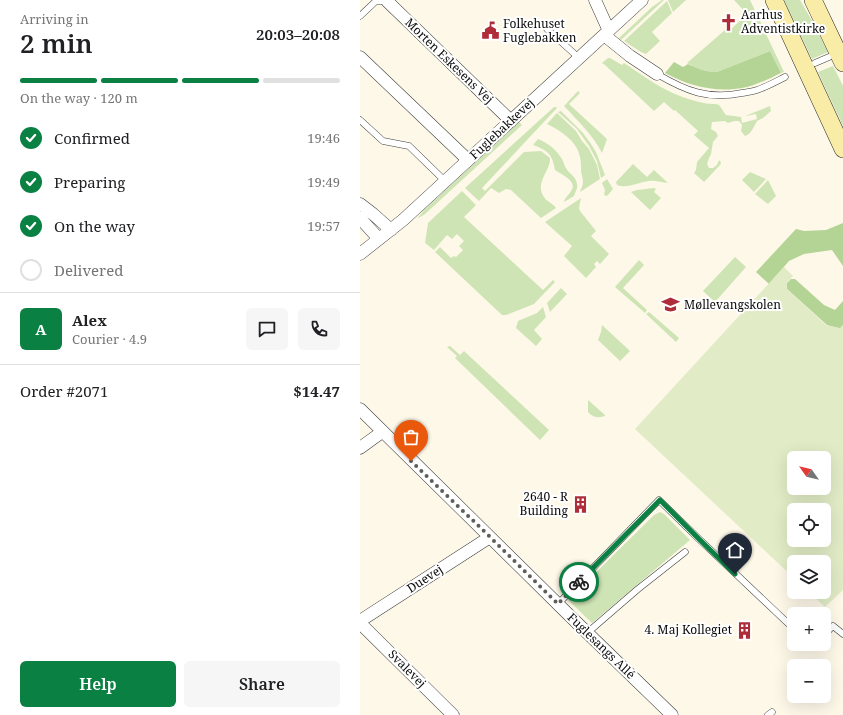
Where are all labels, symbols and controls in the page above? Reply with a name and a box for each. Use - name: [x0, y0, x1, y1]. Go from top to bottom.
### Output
- place label: Aarhus Adventistkirke: [741, 6, 825, 37]
- text: Arriving in: [20, 10, 89, 28]
- church icon: Aarhus Adventistkirke: [718, 12, 738, 32]
- street label: Morten Eskesens Vej: [401, 14, 497, 107]
- place label: Folkehuset Fuglebakken: [503, 15, 577, 46]
- public building icon: Folkehuset Fuglebakken: [480, 21, 500, 41]
- text: 20:03–20:08: [256, 24, 340, 44]
- text: 2 min: [20, 25, 93, 61]
- text: On the way · 120 m: [20, 89, 138, 107]
- street label: Fuglebakkevej: [466, 94, 538, 163]
- icon: check: [20, 127, 42, 149]
- text: Confirmed: [54, 128, 130, 148]
- text: 19:46: [307, 129, 340, 147]
- icon: check: [20, 171, 42, 193]
- text: Preparing: [54, 172, 125, 192]
- text: 19:49: [307, 173, 340, 191]
- icon: check: [20, 215, 42, 237]
- text: On the way: [54, 216, 135, 236]
- text: 19:57: [307, 217, 340, 235]
- text: Delivered: [54, 260, 123, 280]
- school or university icon: Møllevangskolen: [661, 295, 681, 315]
- place label: Møllevangskolen: [684, 296, 781, 313]
- button: chat: [246, 308, 288, 350]
- button: phone: [298, 308, 340, 350]
- text: Alex: [72, 310, 107, 330]
- text: A: [35, 319, 47, 339]
- text: Courier · 4.9: [72, 330, 147, 348]
- text: Order #2071: [20, 381, 108, 401]
- text: $14.47: [293, 381, 340, 401]
- pin: [394, 420, 428, 461]
- icon: bag: [400, 426, 422, 448]
- north arrow: [787, 451, 831, 495]
- map controls: [787, 451, 831, 703]
- place label: 2640 - R Building: [520, 488, 569, 519]
- building icon: 2640 - R Building: [571, 494, 591, 514]
- button: locate: [787, 503, 831, 547]
- pin: [718, 533, 752, 574]
- icon: home: [724, 539, 746, 561]
- button: layers: [787, 555, 831, 599]
- street label: Duevej: [403, 561, 446, 597]
- courier: [559, 562, 599, 602]
- icon: bike: [568, 571, 590, 593]
- button: +: [787, 607, 831, 651]
- street label: Fuglesangs Allé: [564, 609, 639, 682]
- building icon: 4. Maj Kollegiet: [735, 620, 755, 640]
- place label: 4. Maj Kollegiet: [645, 621, 732, 638]
- street label: Svalevej: [385, 646, 430, 691]
- button: −: [787, 659, 831, 703]
- button: Help: [20, 661, 176, 707]
- button: Share: [184, 661, 340, 707]

